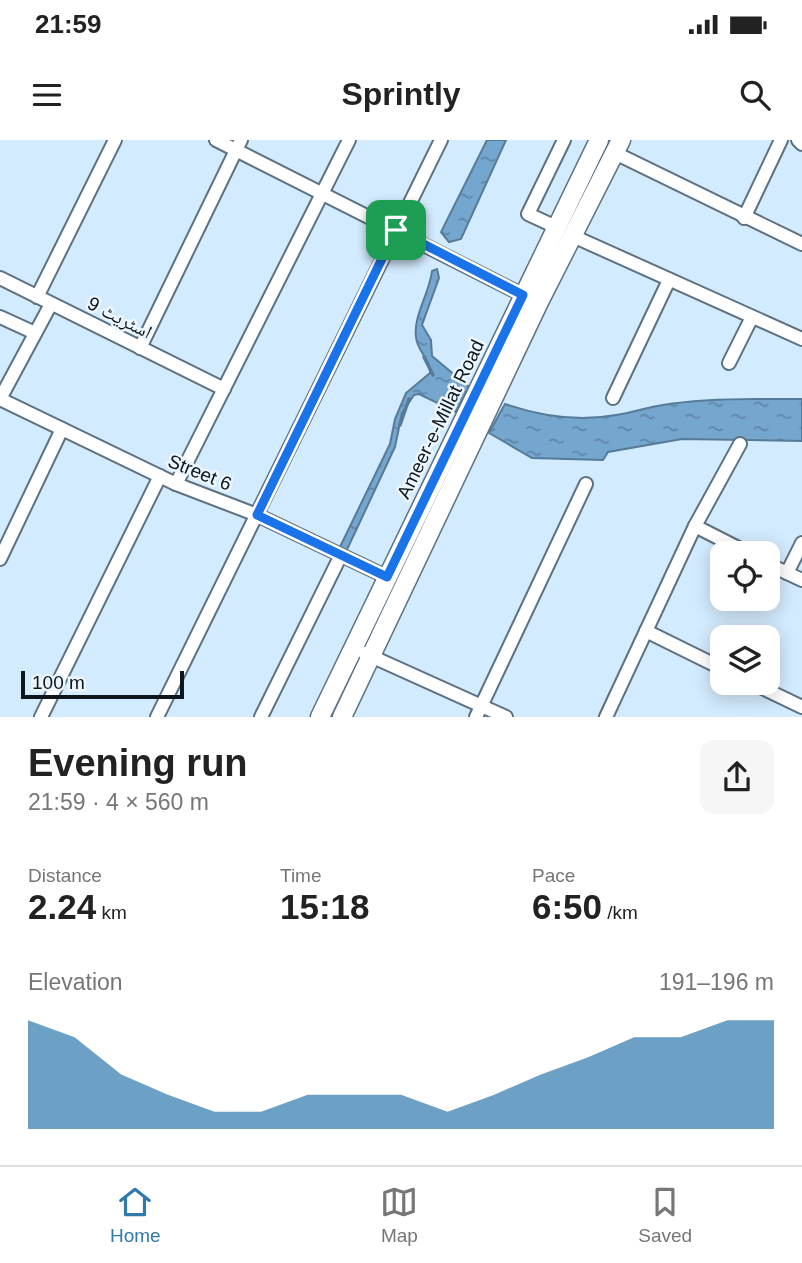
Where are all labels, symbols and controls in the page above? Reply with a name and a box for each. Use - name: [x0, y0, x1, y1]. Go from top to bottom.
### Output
- text: 21:59: [35, 9, 102, 39]
- icon: menu: [28, 76, 66, 114]
- text: Sprintly: [341, 76, 461, 112]
- icon: search: [736, 76, 774, 114]
- pin: [366, 200, 426, 260]
- icon: arrive: [377, 211, 415, 249]
- street label: اسٹریٹ 9: [84, 292, 155, 343]
- street label: Ameer-e-Millat Road: [393, 336, 488, 502]
- street label: Street 6: [165, 450, 235, 495]
- map controls: [710, 541, 780, 695]
- button: locate: [710, 541, 780, 611]
- button: layers: [710, 625, 780, 695]
- scale bar: [21, 668, 184, 700]
- text: 100 m: [32, 672, 85, 693]
- button: share: [700, 740, 774, 814]
- text: Evening run: [28, 742, 248, 784]
- text: 21:59 · 4 × 560 m: [28, 789, 209, 815]
- text: Distance: [28, 865, 102, 886]
- text: Time: [280, 865, 322, 886]
- text: Pace: [532, 865, 575, 886]
- text: 2.24: [28, 887, 96, 926]
- text: 15:18: [280, 887, 370, 926]
- text: 6:50: [532, 887, 602, 926]
- text: km: [96, 902, 127, 923]
- text: /km: [602, 902, 638, 923]
- text: Elevation: [28, 969, 123, 995]
- text: 191–196 m: [659, 969, 774, 995]
- tab: Home: [110, 1183, 161, 1247]
- tab: Map: [380, 1183, 418, 1247]
- tab: Saved: [638, 1183, 692, 1247]

